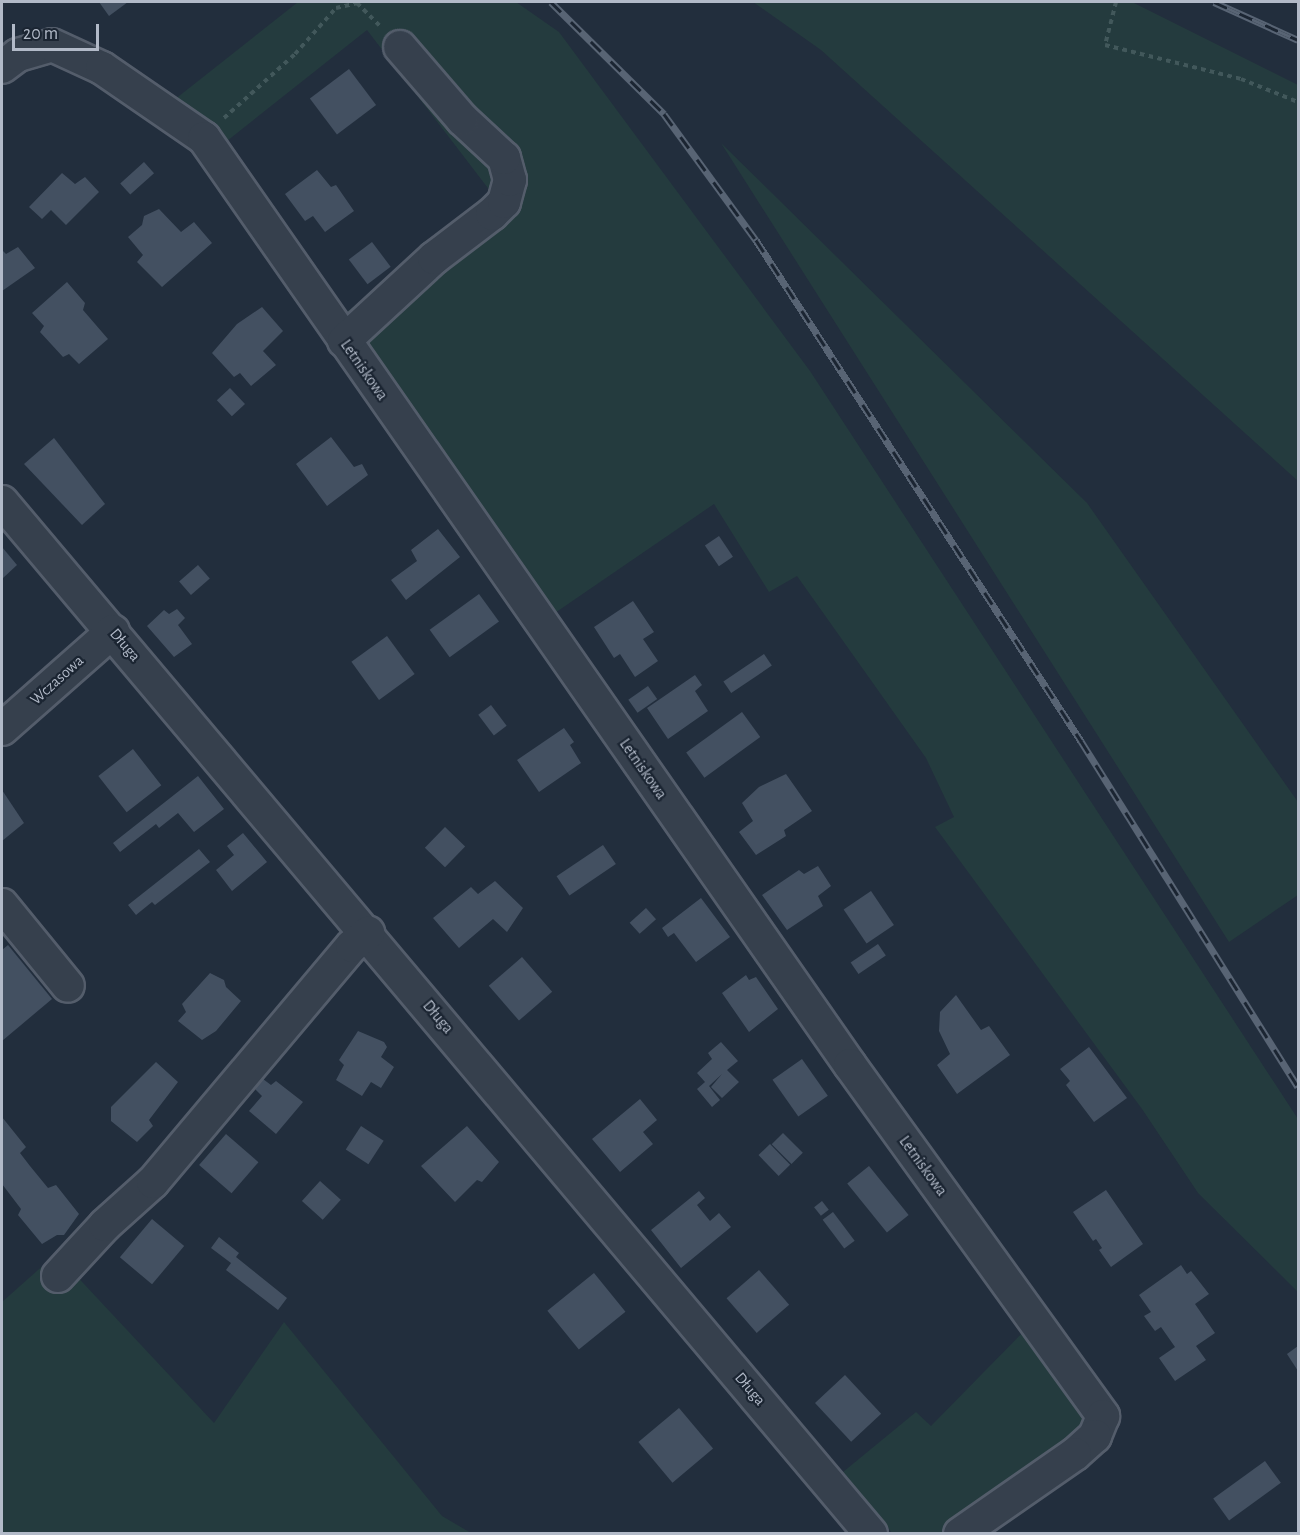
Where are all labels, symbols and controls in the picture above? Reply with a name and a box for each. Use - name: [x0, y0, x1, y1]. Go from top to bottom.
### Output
- scale bar: [15, 12, 102, 50]
- text: 20 m: [23, 25, 58, 43]
- street label: Letniskowa: [336, 336, 392, 404]
- street label: Długa: [106, 624, 144, 666]
- street label: Wczasowa: [26, 651, 88, 709]
- street label: Letniskowa: [615, 735, 671, 803]
- street label: Długa: [419, 996, 457, 1038]
- street label: Letniskowa: [895, 1132, 951, 1200]
- street label: Długa: [731, 1368, 769, 1410]

